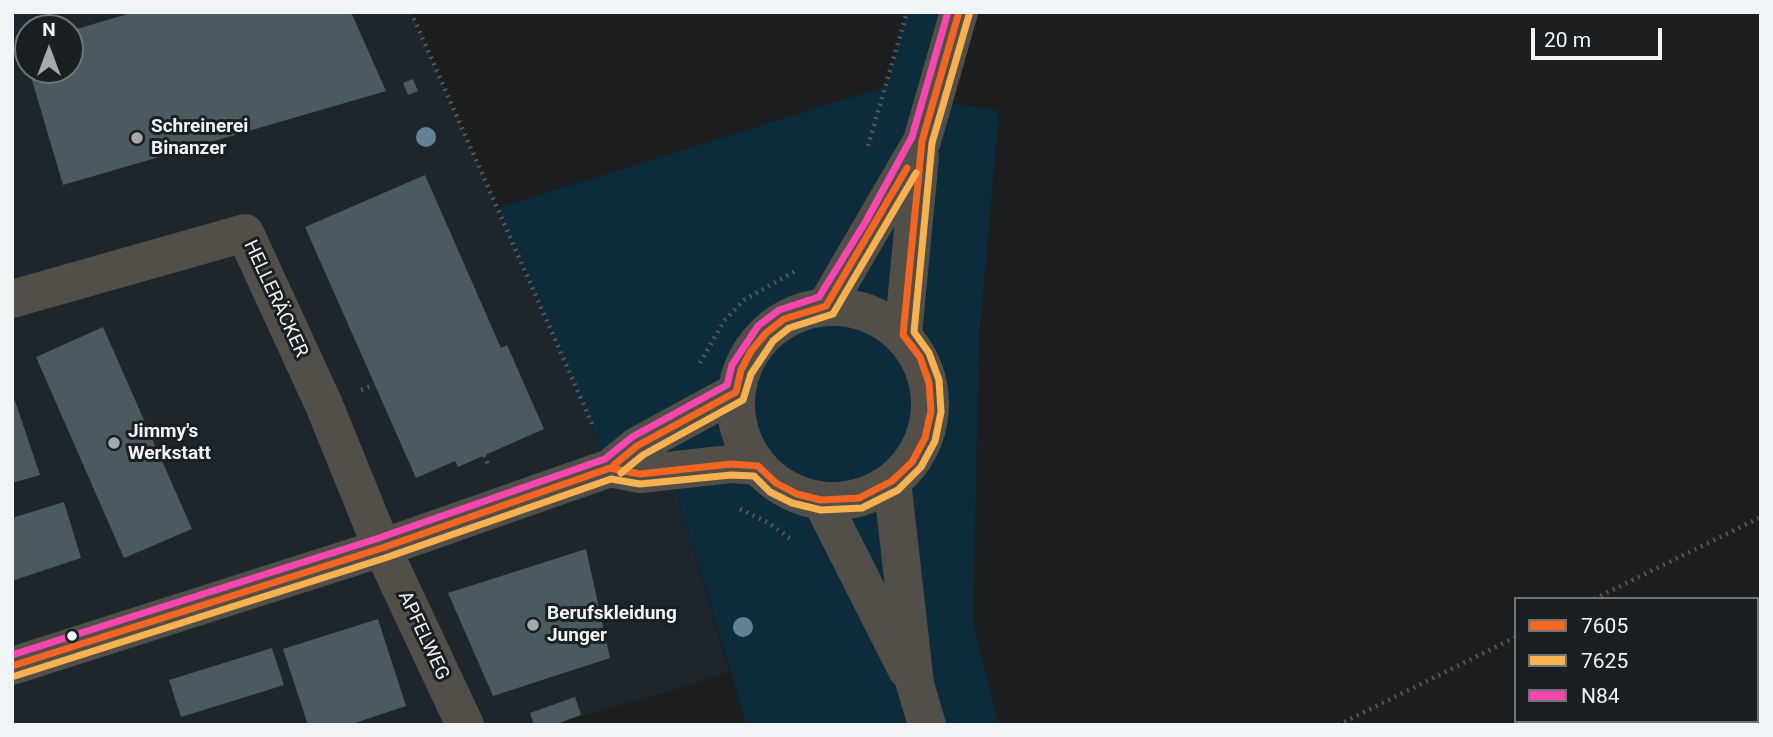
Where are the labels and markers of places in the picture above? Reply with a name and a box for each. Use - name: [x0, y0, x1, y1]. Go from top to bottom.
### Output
- place label: Schreinerei Binanzer: [151, 116, 248, 160]
- marker: Schreinerei Binanzer: [129, 130, 145, 146]
- place label: Jimmy's Werkstatt: [128, 421, 211, 465]
- marker: Jimmy's Werkstatt: [106, 435, 122, 451]
- place label: Berufskleidung Junger: [547, 603, 677, 647]
- marker: Berufskleidung Junger: [525, 617, 541, 633]
- unlabelled marker: [65, 629, 79, 643]

